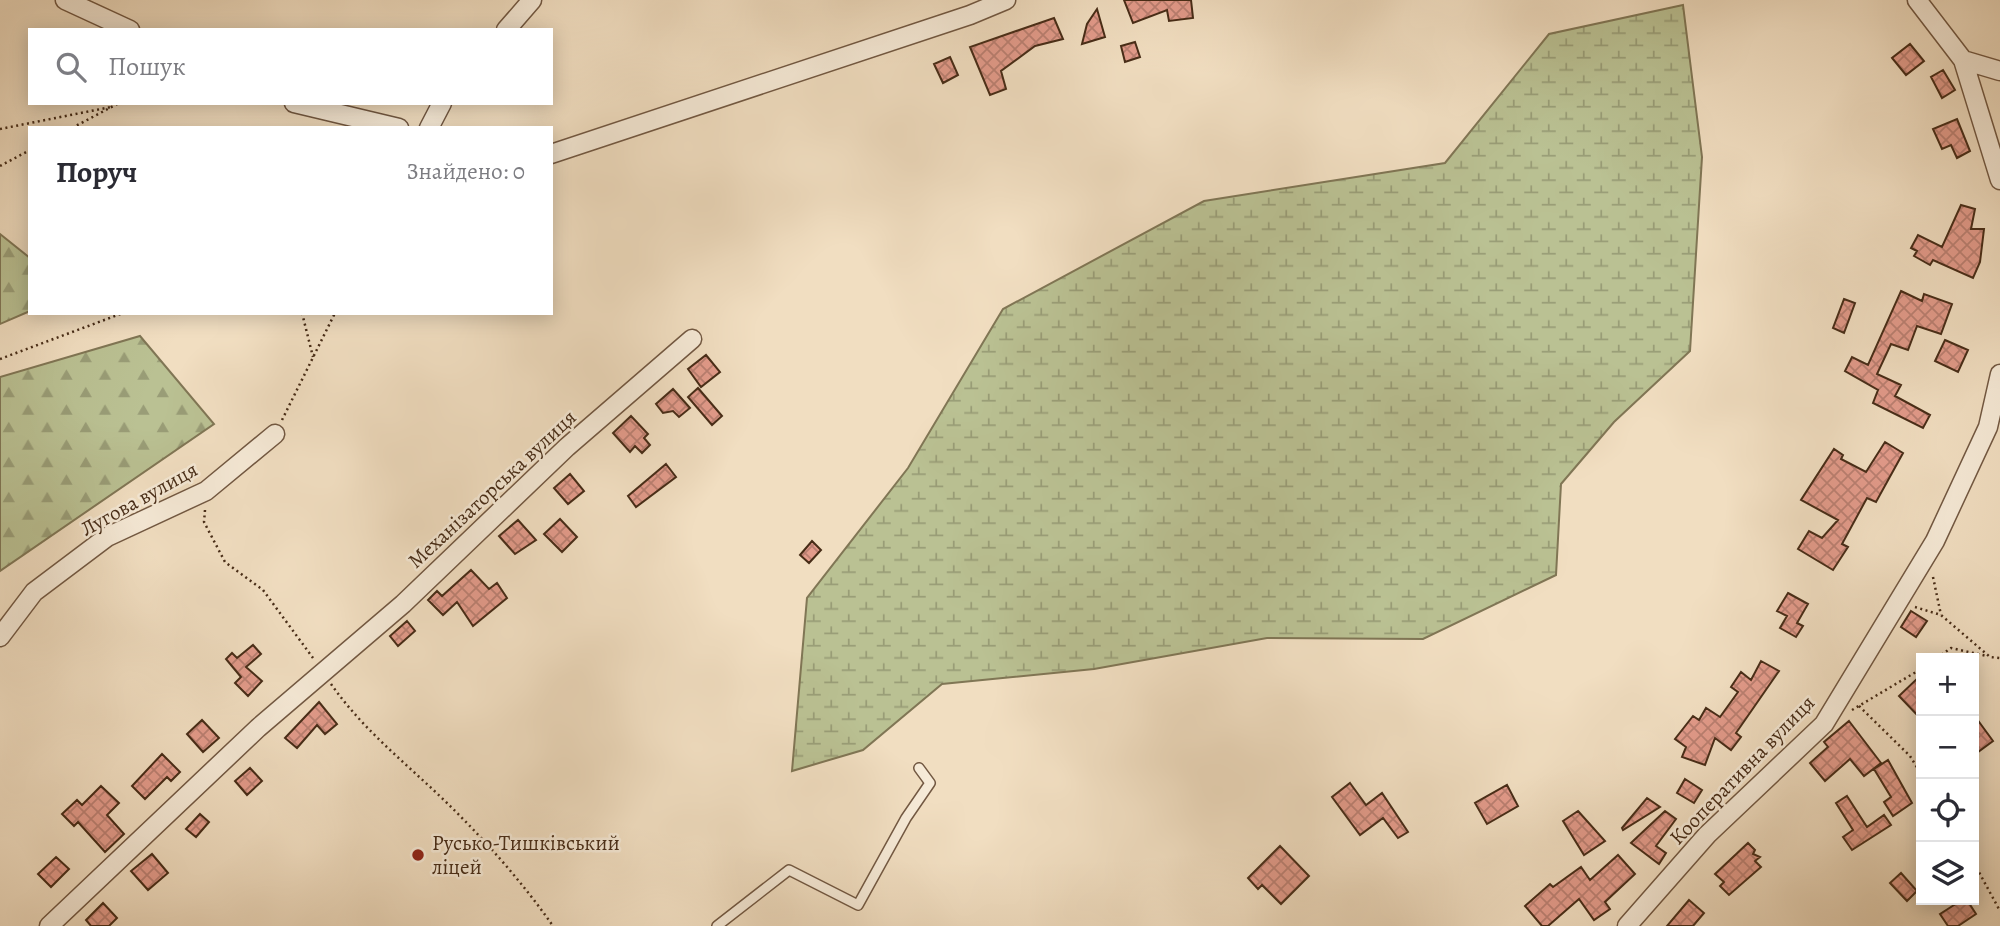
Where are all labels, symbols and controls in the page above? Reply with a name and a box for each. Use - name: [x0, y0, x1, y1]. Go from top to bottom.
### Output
- search box: [28, 28, 553, 105]
- icon: search: [52, 48, 90, 86]
- text: Пошук: [108, 49, 186, 84]
- text: Поруч: [56, 152, 137, 192]
- text: Знайдено: 0: [407, 156, 525, 187]
- street label: Механізаторська вулиця: [402, 404, 582, 574]
- street label: Лугова вулиця: [75, 455, 203, 543]
- map controls: [1916, 653, 1979, 905]
- button: +: [1916, 653, 1979, 716]
- street label: Кооперативна вулиця: [1663, 689, 1821, 851]
- button: −: [1916, 716, 1979, 779]
- button: locate: [1916, 779, 1979, 842]
- place label: Русько-Тишківський ліцей: [432, 829, 620, 881]
- button: layers: [1916, 842, 1979, 905]
- marker: Русько-Тишківський ліцей: [410, 847, 426, 863]

